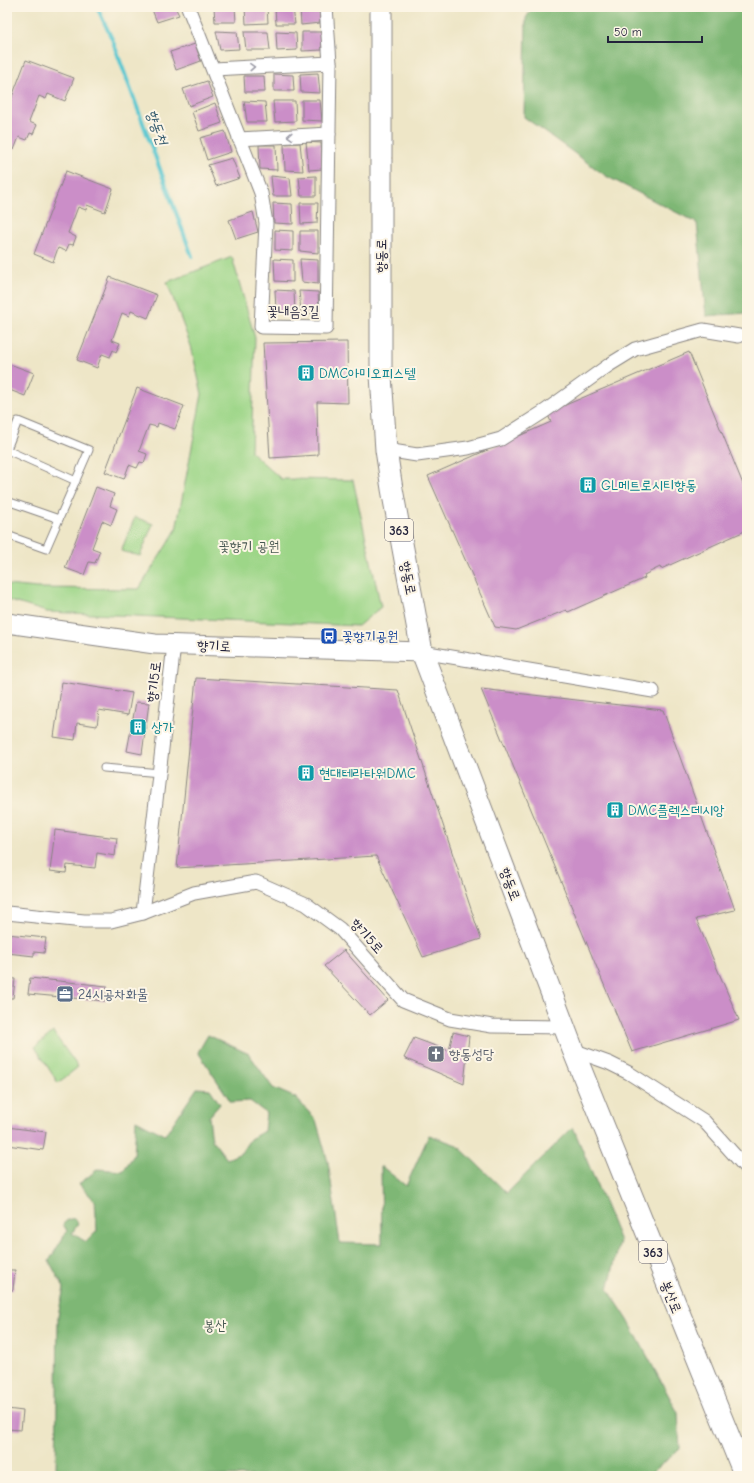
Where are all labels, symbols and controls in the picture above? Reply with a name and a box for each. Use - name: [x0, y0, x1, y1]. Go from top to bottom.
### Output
- scale bar: [608, 18, 702, 44]
- text: 50 m: [614, 25, 642, 39]
- one-way arrow: [249, 63, 255, 72]
- water label: 향동천: [142, 107, 172, 149]
- one-way arrow: [287, 132, 293, 141]
- street label: 향동로: [373, 239, 390, 273]
- street label: 꽃내음3길: [267, 303, 320, 320]
- building icon: DMC아미오피스텔: [296, 363, 316, 383]
- place label: DMC아미오피스텔: [319, 365, 416, 382]
- building icon: GL메트로시티향동: [578, 475, 598, 495]
- place label: GL메트로시티향동: [601, 477, 697, 494]
- road number: 363: [385, 519, 413, 541]
- park label: 꽃향기 공원: [218, 538, 280, 555]
- street label: 향동로: [396, 560, 420, 596]
- bus stop icon: 꽃향기공원: [319, 626, 339, 646]
- place label: 꽃향기공원: [342, 628, 398, 645]
- street label: 향기로: [197, 637, 231, 655]
- street label: 향기5로: [143, 661, 165, 703]
- building icon: 상가: [128, 717, 148, 737]
- place label: 상가: [151, 719, 174, 736]
- building icon: 현대테라타워DMC: [296, 763, 316, 783]
- place label: 현대테라타워DMC: [319, 765, 416, 782]
- building icon: DMC플렉스데시앙: [605, 800, 625, 820]
- place label: DMC플렉스데시앙: [628, 802, 725, 819]
- street label: 향동로: [496, 865, 524, 903]
- street label: 향기5로: [347, 915, 387, 957]
- office icon: 24시공차화물: [55, 984, 75, 1004]
- place label: 24시공차화물: [78, 986, 148, 1003]
- church icon: 향동성당: [426, 1044, 446, 1064]
- place label: 향동성당: [449, 1046, 495, 1063]
- road number: 363: [639, 1241, 667, 1263]
- street label: 봉산로: [657, 1278, 685, 1316]
- park label: 봉산: [204, 1317, 227, 1334]

